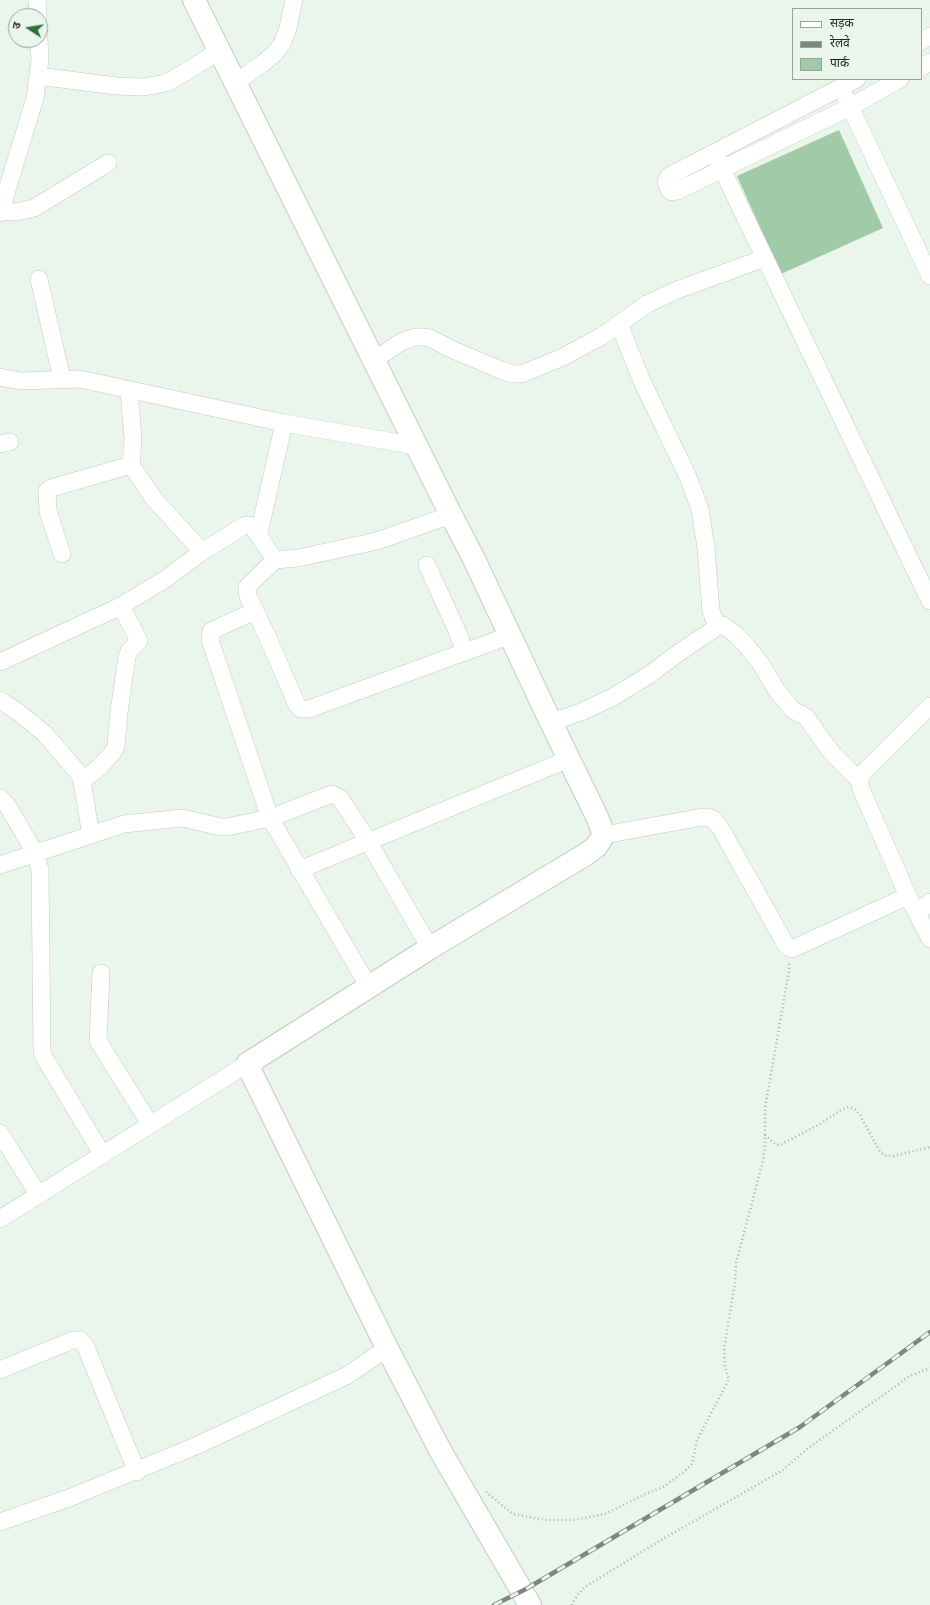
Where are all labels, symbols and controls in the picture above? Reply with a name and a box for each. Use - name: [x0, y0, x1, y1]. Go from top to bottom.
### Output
- north arrow: [8, 8, 48, 48]
- legend: [792, 8, 922, 80]
- text: सड़क: [830, 16, 854, 30]
- text: उ: [10, 21, 24, 30]
- text: रेलवे: [830, 36, 850, 50]
- text: पार्क: [830, 56, 849, 70]

